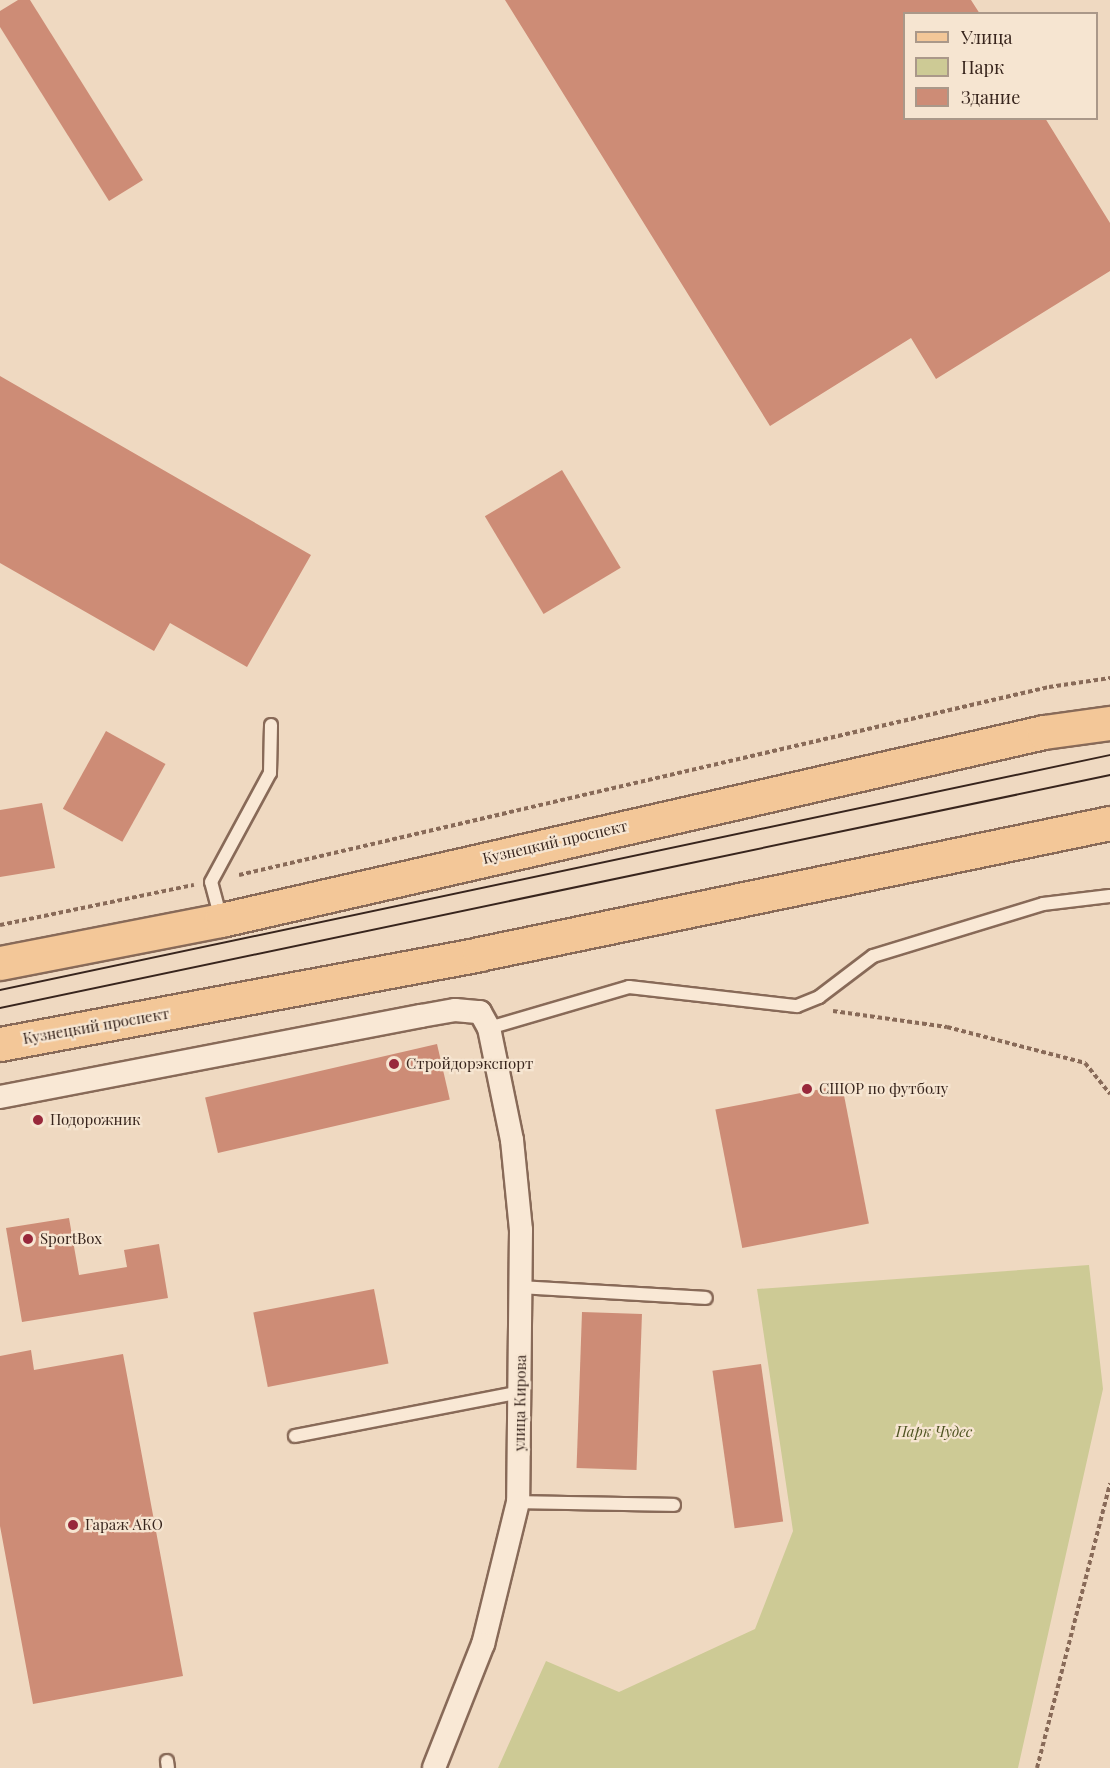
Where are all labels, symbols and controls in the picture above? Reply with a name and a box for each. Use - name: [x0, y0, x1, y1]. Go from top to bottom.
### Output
- legend: [903, 12, 1098, 120]
- text: Улица: [961, 25, 1012, 49]
- text: Парк: [961, 55, 1004, 79]
- text: Здание: [961, 85, 1020, 109]
- street label: Кузнецкий проспект: [481, 817, 629, 867]
- street label: Кузнецкий проспект: [21, 1004, 171, 1048]
- place label: Стройдорэкспорт: [406, 1055, 533, 1073]
- marker: Стройдорэкспорт: [387, 1057, 401, 1071]
- place label: СШОР по футболу: [819, 1080, 948, 1098]
- marker: СШОР по футболу: [800, 1082, 814, 1096]
- place label: Подорожник: [50, 1111, 141, 1129]
- marker: Подорожник: [31, 1113, 45, 1127]
- place label: SportBox: [40, 1230, 102, 1248]
- marker: SportBox: [21, 1232, 35, 1246]
- street label: улица Кирова: [510, 1355, 530, 1451]
- park label: Парк Чудес: [896, 1423, 972, 1441]
- place label: Гараж АКО: [85, 1516, 163, 1534]
- marker: Гараж АКО: [66, 1518, 80, 1532]

